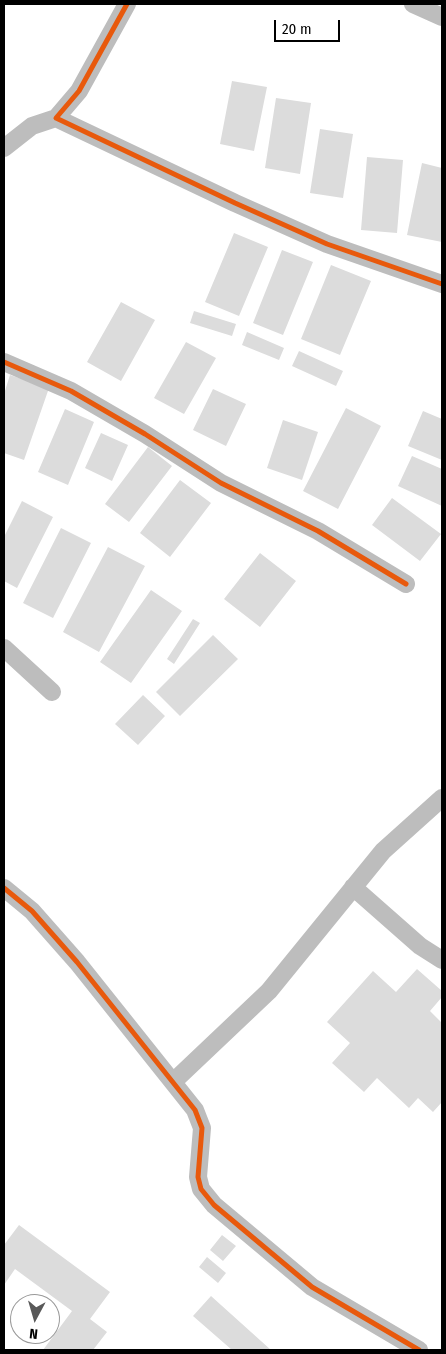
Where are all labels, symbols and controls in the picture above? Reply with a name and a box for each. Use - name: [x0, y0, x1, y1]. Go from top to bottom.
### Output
- scale bar: [276, 10, 342, 42]
- text: 20 m: [282, 20, 312, 38]
- north arrow: [10, 1294, 60, 1344]
- text: N: [28, 1325, 39, 1342]

